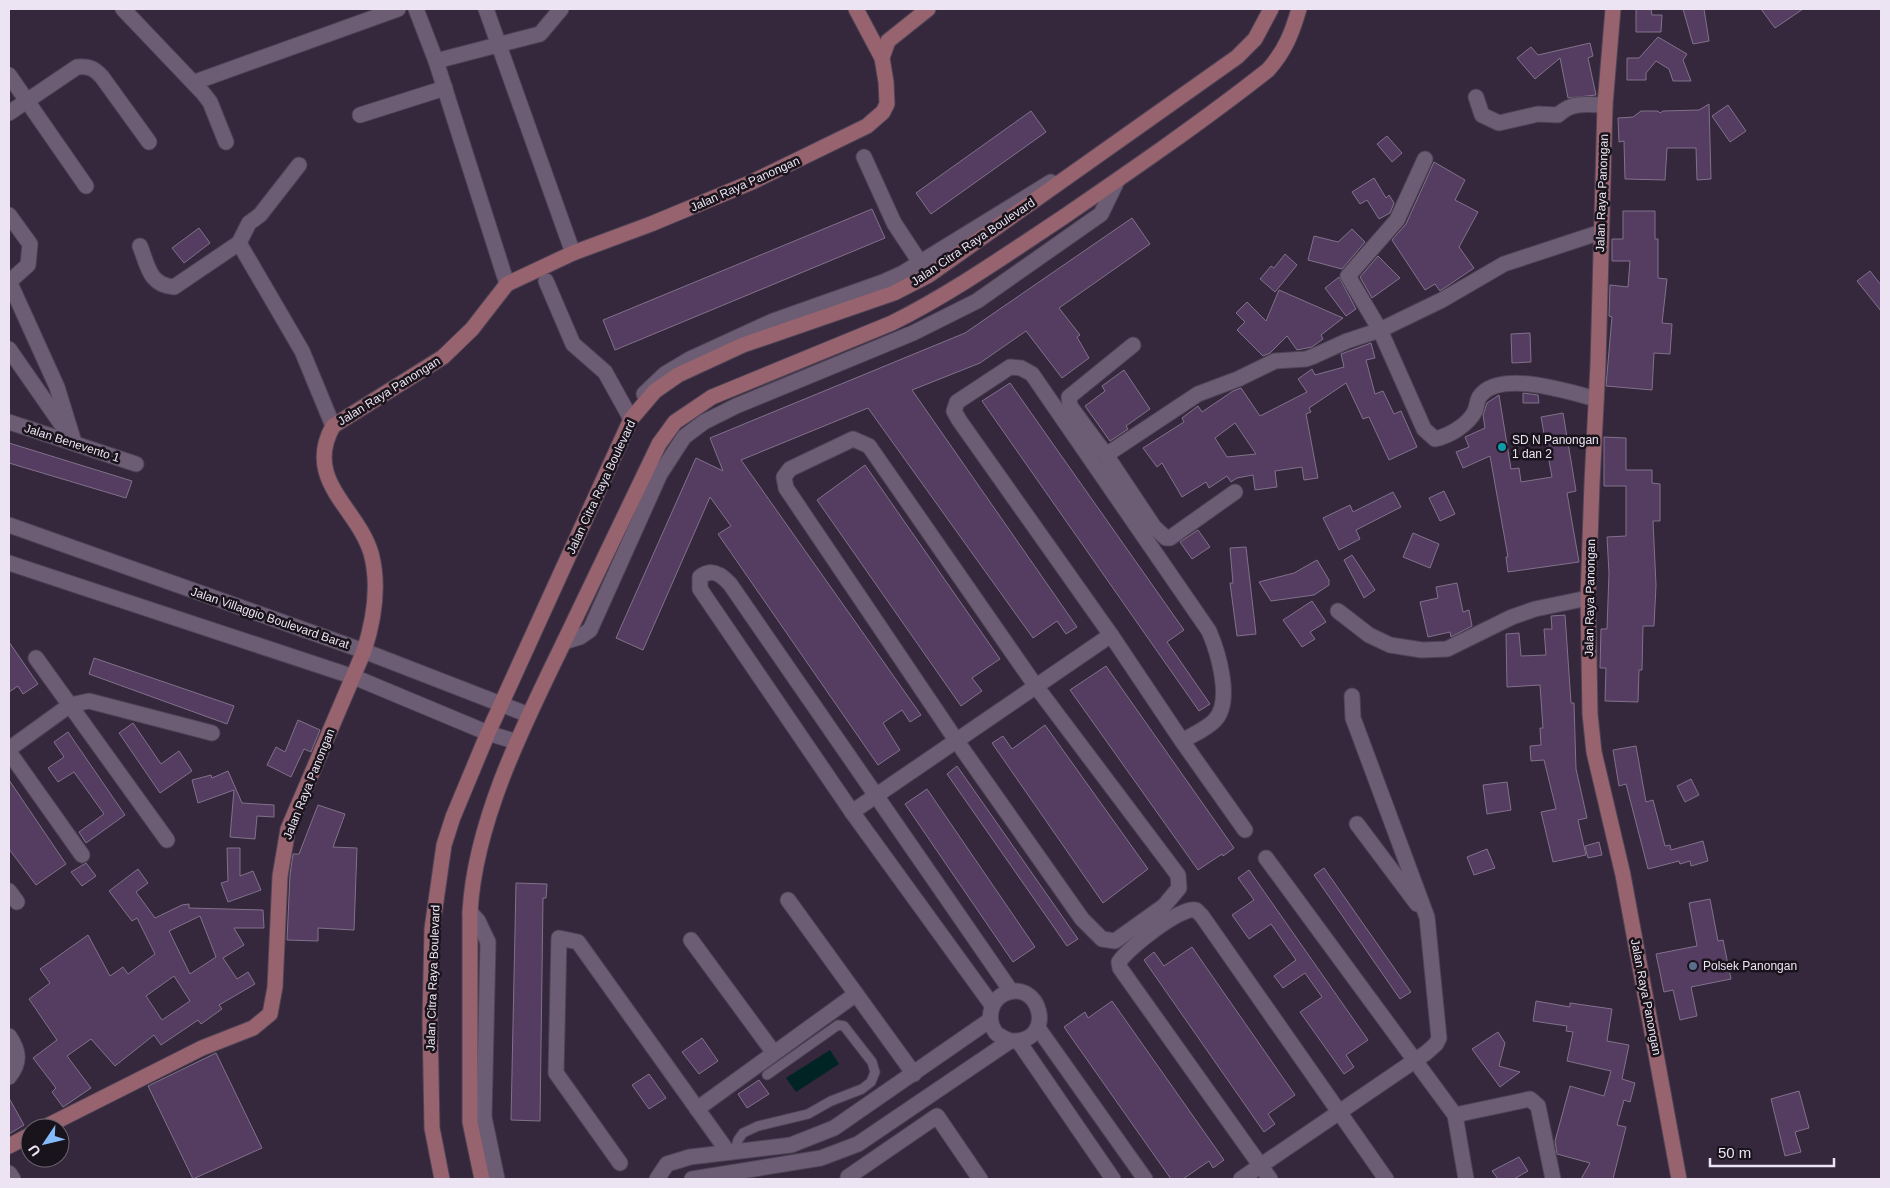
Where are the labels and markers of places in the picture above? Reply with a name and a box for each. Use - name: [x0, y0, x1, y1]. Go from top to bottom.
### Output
- place label: SD N Panongan 1 dan 2: [1512, 433, 1599, 461]
- marker: SD N Panongan 1 dan 2: [1496, 441, 1508, 453]
- place label: Polsek Panongan: [1703, 959, 1797, 973]
- marker: Polsek Panongan: [1687, 960, 1699, 972]

